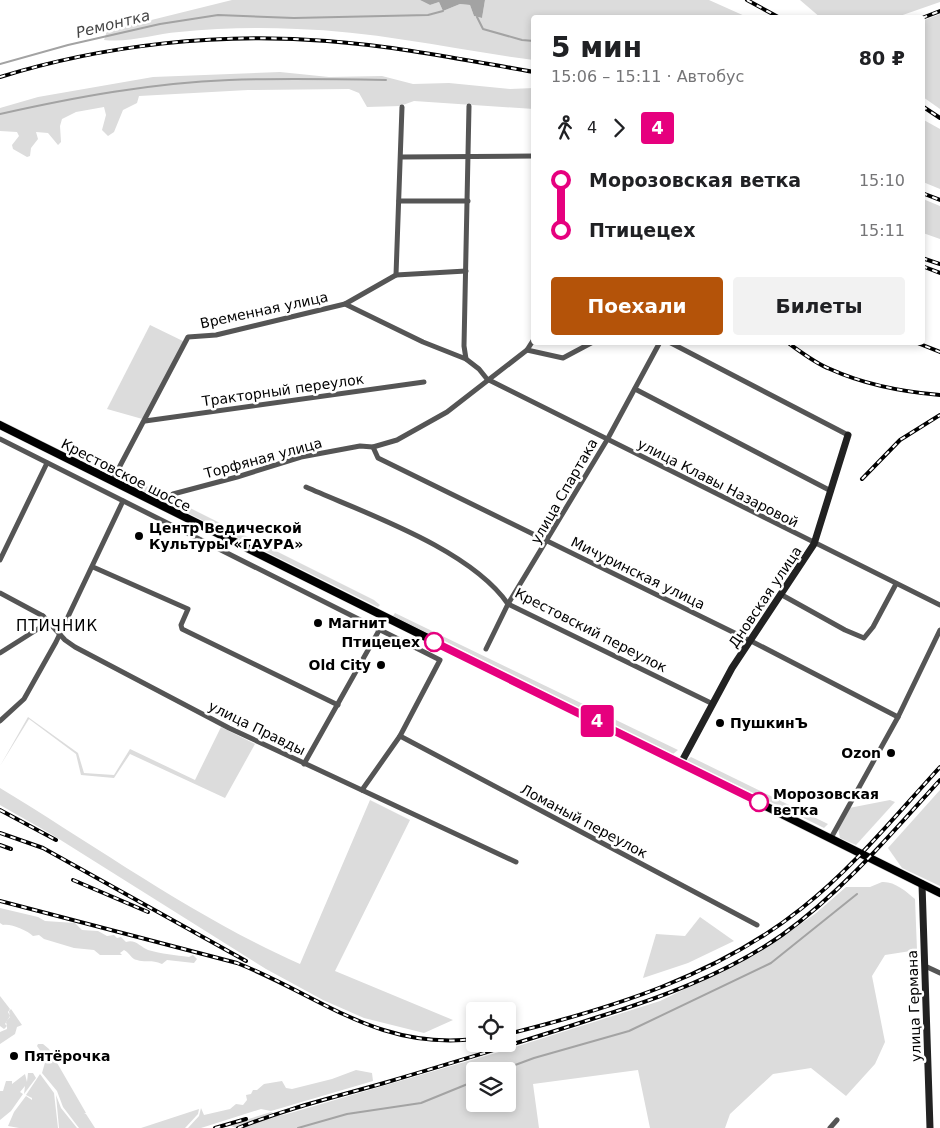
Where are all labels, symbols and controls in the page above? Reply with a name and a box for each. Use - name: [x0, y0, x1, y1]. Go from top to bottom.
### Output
- water label: Ремонтка: [74, 6, 152, 42]
- text: 5 мин: [551, 31, 642, 64]
- text: 80 ₽: [859, 47, 905, 69]
- text: 15:06 – 15:11 · Автобус: [551, 67, 744, 86]
- icon: walk: [551, 114, 579, 142]
- icon: forward: [605, 114, 633, 142]
- text: 4: [651, 117, 664, 138]
- text: 4: [587, 118, 597, 137]
- text: Морозовская ветка: [589, 169, 801, 191]
- text: 15:10: [859, 171, 905, 190]
- text: Птицецех: [589, 219, 695, 241]
- text: 15:11: [859, 221, 905, 240]
- button: Поехали: [551, 277, 723, 335]
- button: Билеты: [733, 277, 905, 335]
- street label: Временная улица: [199, 289, 329, 331]
- street label: Тракторный переулок: [200, 371, 365, 409]
- street label: Крестовское шоссе: [59, 435, 193, 515]
- street label: Торфяная улица: [201, 435, 324, 482]
- street label: улица Спартака: [527, 435, 601, 547]
- street label: улица Клавы Назаровой: [635, 435, 801, 531]
- place label: Центр Ведической Культуры «ГАУРА»: [149, 520, 303, 552]
- marker: Центр Ведической Культуры «ГАУРА»: [133, 530, 145, 542]
- street label: Мичуринская улица: [568, 534, 708, 612]
- street label: Дновская улица: [725, 543, 805, 651]
- street label: Крестовский переулок: [512, 585, 670, 675]
- place label: Магнит: [328, 615, 387, 631]
- district label: ПТИЧНИК: [16, 617, 98, 635]
- marker: Магнит: [312, 617, 324, 629]
- marker: Птицецех: [424, 632, 444, 652]
- place label: Птицецех: [342, 634, 420, 650]
- place label: Old City: [309, 657, 371, 673]
- marker: Old City: [375, 659, 387, 671]
- street label: улица Правды: [206, 698, 308, 758]
- line badge: 4: [581, 705, 613, 737]
- text: 4: [591, 710, 603, 731]
- place label: ПушкинЪ: [730, 715, 808, 731]
- marker: ПушкинЪ: [714, 717, 726, 729]
- place label: Ozon: [841, 745, 881, 761]
- marker: Ozon: [885, 747, 897, 759]
- street label: Ломаный переулок: [518, 781, 650, 861]
- place label: Морозовская ветка: [773, 786, 879, 818]
- marker: Морозовская ветка: [749, 792, 769, 812]
- street label: улица Германа: [904, 950, 924, 1062]
- map controls: [466, 1002, 516, 1112]
- button: locate: [466, 1002, 516, 1052]
- place label: Пятёрочка: [24, 1048, 111, 1064]
- marker: Пятёрочка: [8, 1050, 20, 1062]
- button: layers: [466, 1062, 516, 1112]

